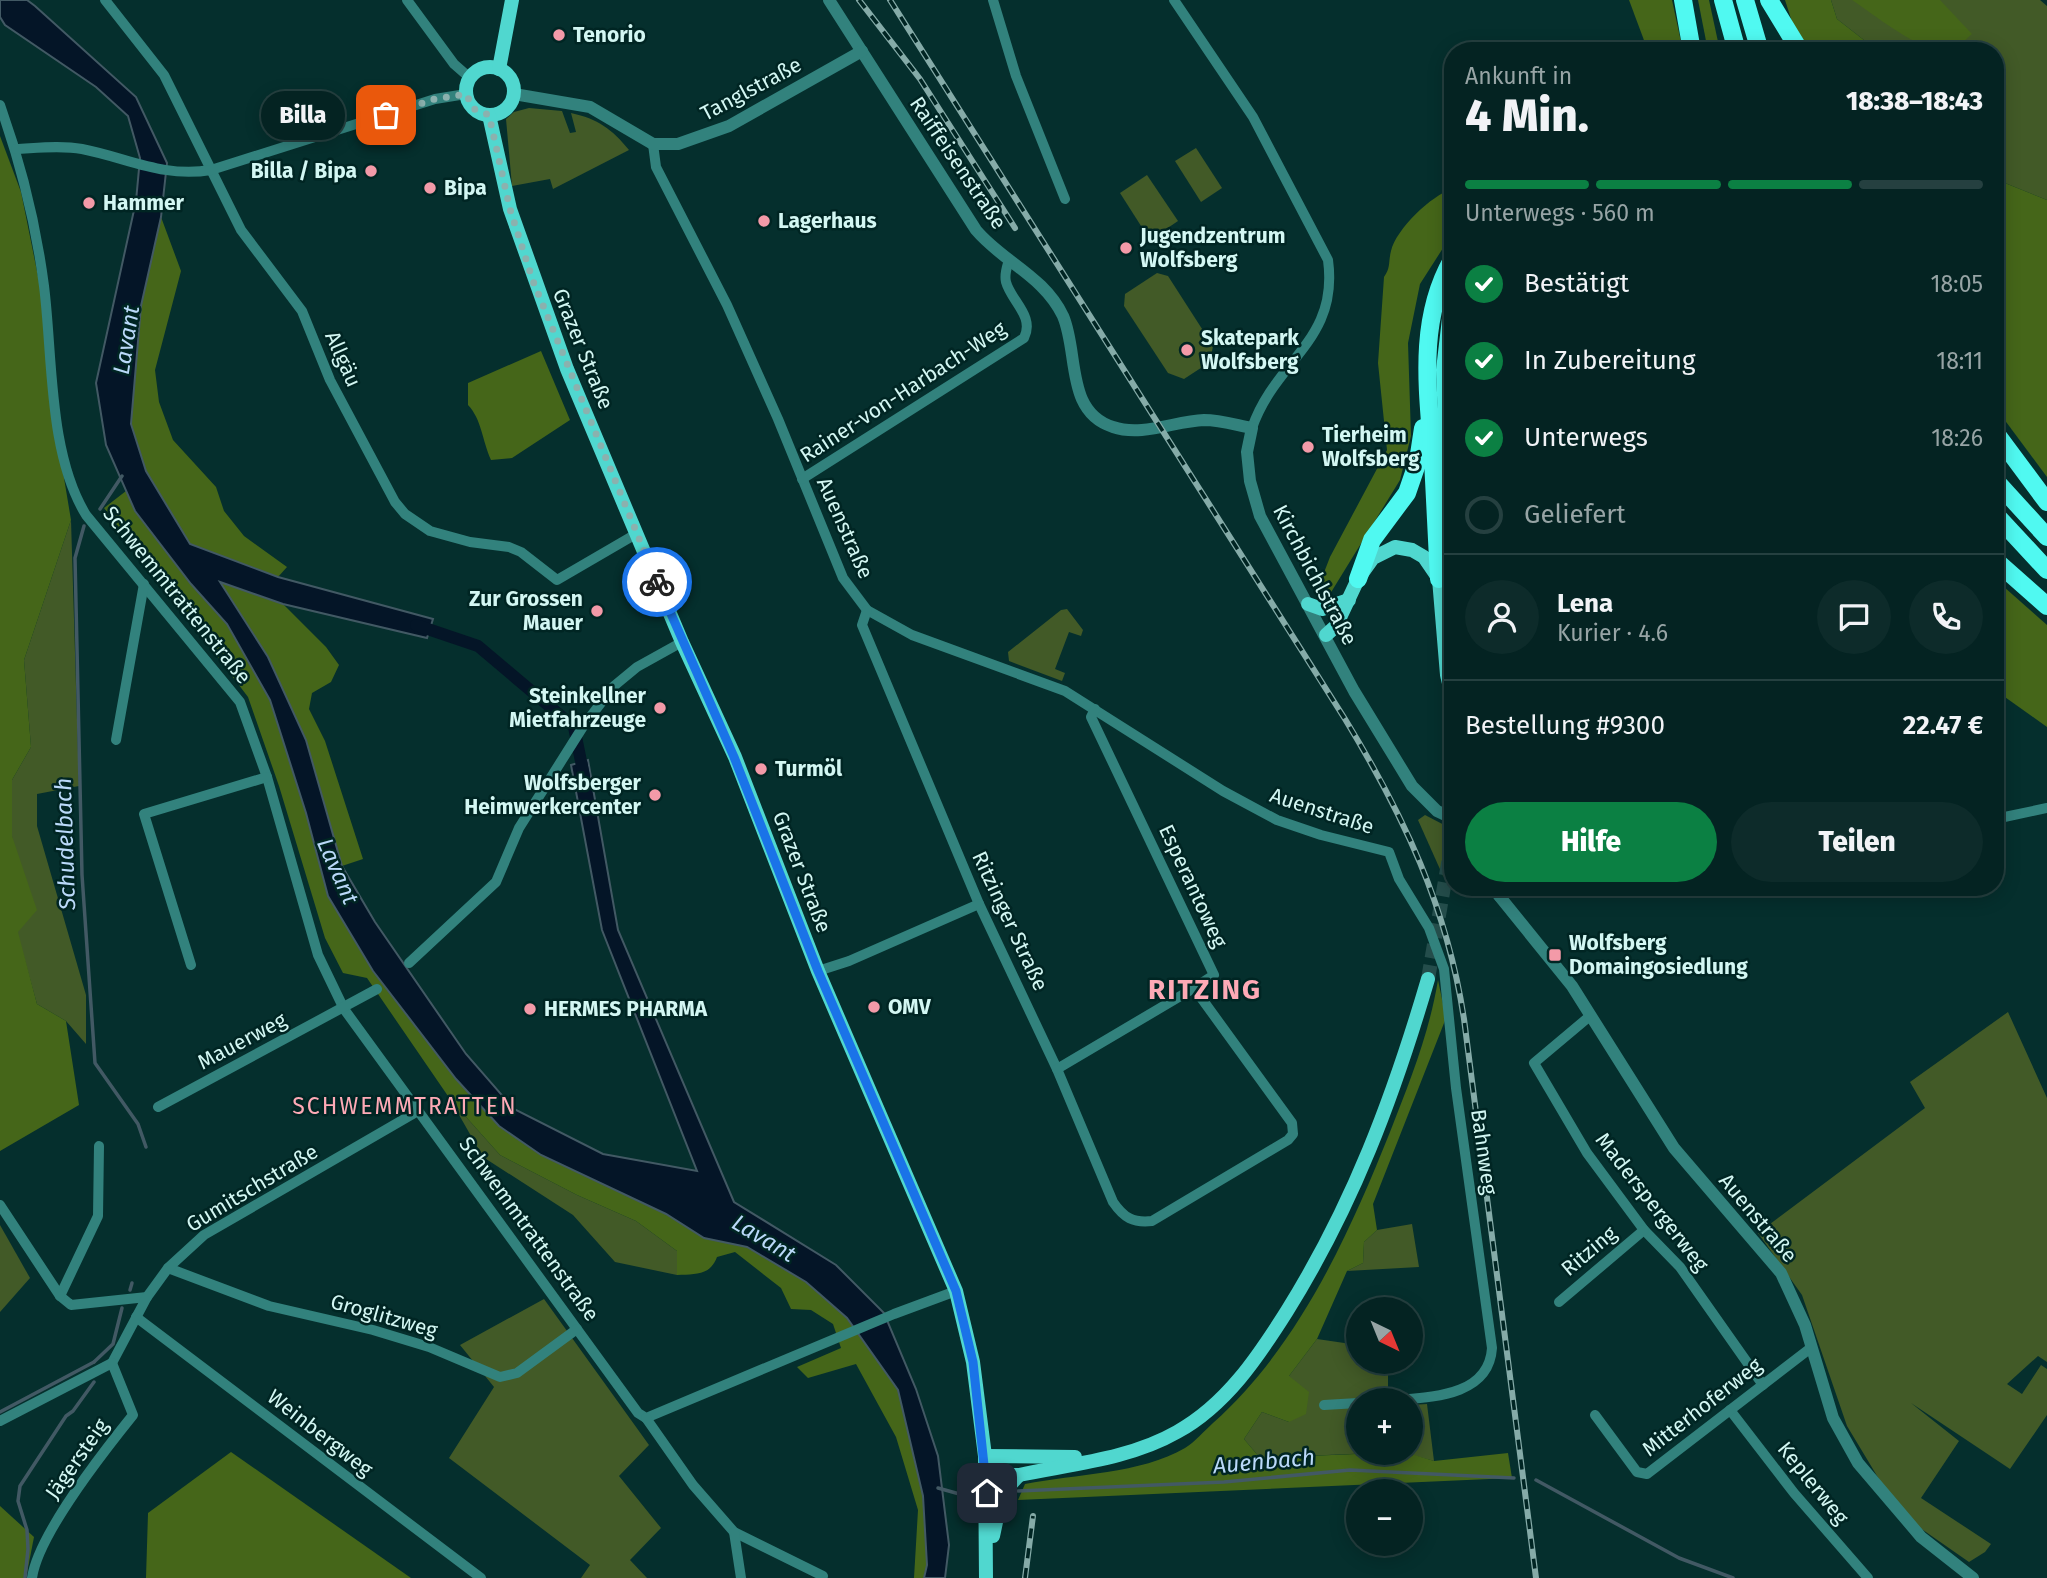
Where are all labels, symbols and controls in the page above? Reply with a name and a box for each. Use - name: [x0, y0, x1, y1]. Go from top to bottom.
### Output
- place label: Tenorio: [573, 22, 646, 48]
- marker: Tenorio: [551, 27, 567, 43]
- street label: Tanglstraße: [696, 52, 806, 126]
- text: Ankunft in: [1465, 62, 1572, 90]
- pin: [356, 85, 416, 145]
- text: 18:38–18:43: [1846, 86, 1983, 117]
- text: 4 Min.: [1465, 88, 1589, 143]
- callout: Billa: [260, 90, 344, 140]
- street label: Raiffeisenstraße: [904, 92, 1012, 234]
- icon: bag: [367, 96, 405, 134]
- text: Billa: [279, 101, 327, 129]
- place label: Billa / Bipa: [251, 158, 357, 184]
- marker: Billa / Bipa: [363, 163, 379, 179]
- place label: Bipa: [444, 175, 487, 201]
- marker: Bipa: [422, 180, 438, 196]
- place label: Hammer: [103, 190, 185, 216]
- marker: Hammer: [81, 195, 97, 211]
- text: Unterwegs · 560 m: [1465, 199, 1655, 227]
- place label: Lagerhaus: [778, 208, 877, 234]
- marker: Lagerhaus: [756, 213, 772, 229]
- place label: Jugendzentrum Wolfsberg: [1139, 223, 1286, 273]
- marker: Jugendzentrum Wolfsberg: [1118, 240, 1134, 256]
- icon: check: [1465, 265, 1503, 303]
- text: Bestätigt: [1524, 268, 1629, 299]
- text: 18:05: [1930, 270, 1983, 298]
- street label: Grazer Straße: [547, 285, 619, 413]
- water label: Lavant: [107, 303, 145, 376]
- street label: Rainer-von-Harbach-Weg: [795, 316, 1011, 468]
- place label: Skatepark Wolfsberg: [1201, 325, 1299, 375]
- street label: Allgäu: [319, 327, 367, 391]
- marker: Skatepark Wolfsberg: [1179, 342, 1195, 358]
- icon: check: [1465, 342, 1503, 380]
- text: In Zubereitung: [1524, 345, 1696, 376]
- text: 18:11: [1936, 347, 1983, 375]
- icon: check: [1465, 419, 1503, 457]
- place label: Tierheim Wolfsberg: [1322, 422, 1420, 472]
- text: Unterwegs: [1524, 422, 1648, 453]
- text: 18:26: [1931, 424, 1983, 452]
- marker: Tierheim Wolfsberg: [1300, 439, 1316, 455]
- street label: Auenstraße: [811, 473, 879, 583]
- text: Geliefert: [1524, 499, 1626, 530]
- street label: Kirchbichlstraße: [1267, 500, 1363, 650]
- street label: Schwemmtrattenstraße: [97, 501, 257, 689]
- courier: [622, 547, 692, 617]
- icon: bike: [638, 563, 676, 601]
- button: person: [1465, 580, 1539, 654]
- button: chat: [1817, 580, 1891, 654]
- button: phone: [1909, 580, 1983, 654]
- place label: Zur Grossen Mauer: [469, 586, 584, 636]
- text: Lena: [1557, 588, 1613, 619]
- marker: Zur Grossen Mauer: [589, 603, 605, 619]
- text: Kurier · 4.6: [1557, 619, 1668, 647]
- place label: Steinkellner Mietfahrzeuge: [509, 683, 647, 733]
- marker: Steinkellner Mietfahrzeuge: [652, 700, 668, 716]
- text: Bestellung #9300: [1465, 710, 1665, 741]
- text: 22.47 €: [1903, 710, 1983, 741]
- place label: Turmöl: [775, 756, 843, 782]
- marker: Turmöl: [753, 761, 769, 777]
- place label: Wolfsberger Heimwerkercenter: [464, 770, 642, 820]
- water label: Schudelbach: [49, 777, 81, 912]
- street label: Auenstraße: [1267, 782, 1377, 840]
- marker: Wolfsberger Heimwerkercenter: [647, 787, 663, 803]
- button: Hilfe: [1465, 802, 1717, 882]
- button: Teilen: [1731, 802, 1983, 882]
- street label: Grazer Straße: [767, 808, 837, 936]
- street label: Esperantoweg: [1153, 820, 1233, 952]
- water label: Lavant: [311, 834, 365, 909]
- street label: Ritzinger Straße: [966, 847, 1054, 995]
- place label: Wolfsberg Domaingosiedlung: [1569, 930, 1748, 980]
- marker: Wolfsberg Domaingosiedlung: [1547, 947, 1563, 963]
- district label: RITZING: [1148, 973, 1262, 1006]
- place label: OMV: [888, 994, 932, 1020]
- place label: HERMES PHARMA: [544, 996, 708, 1022]
- marker: OMV: [866, 999, 882, 1015]
- marker: HERMES PHARMA: [522, 1001, 538, 1017]
- street label: Mauerweg: [193, 1007, 291, 1075]
- district label: SCHWEMMTRATTEN: [292, 1092, 518, 1120]
- street label: Bahnweg: [1465, 1107, 1503, 1197]
- street label: Maderspergerweg: [1590, 1128, 1714, 1277]
- street label: Schwemmtrattenstraße: [453, 1132, 605, 1326]
- street label: Gumitschstraße: [181, 1138, 323, 1238]
- street label: Auenstraße: [1713, 1168, 1803, 1268]
- water label: Lavant: [727, 1208, 802, 1268]
- street label: Ritzing: [1556, 1220, 1622, 1282]
- street label: Groglitzweg: [327, 1288, 441, 1344]
- north arrow: [1346, 1297, 1423, 1374]
- map controls: [1346, 1297, 1423, 1556]
- street label: Mitterhoferweg: [1637, 1352, 1767, 1462]
- street label: Weinbergweg: [262, 1384, 378, 1482]
- button: +: [1346, 1388, 1423, 1465]
- street label: Jägersteig: [40, 1413, 114, 1504]
- street label: Keplerweg: [1772, 1436, 1854, 1530]
- water label: Auenbach: [1211, 1443, 1316, 1479]
- pin: [957, 1463, 1017, 1523]
- icon: home: [968, 1474, 1006, 1512]
- button: −: [1346, 1479, 1423, 1556]

